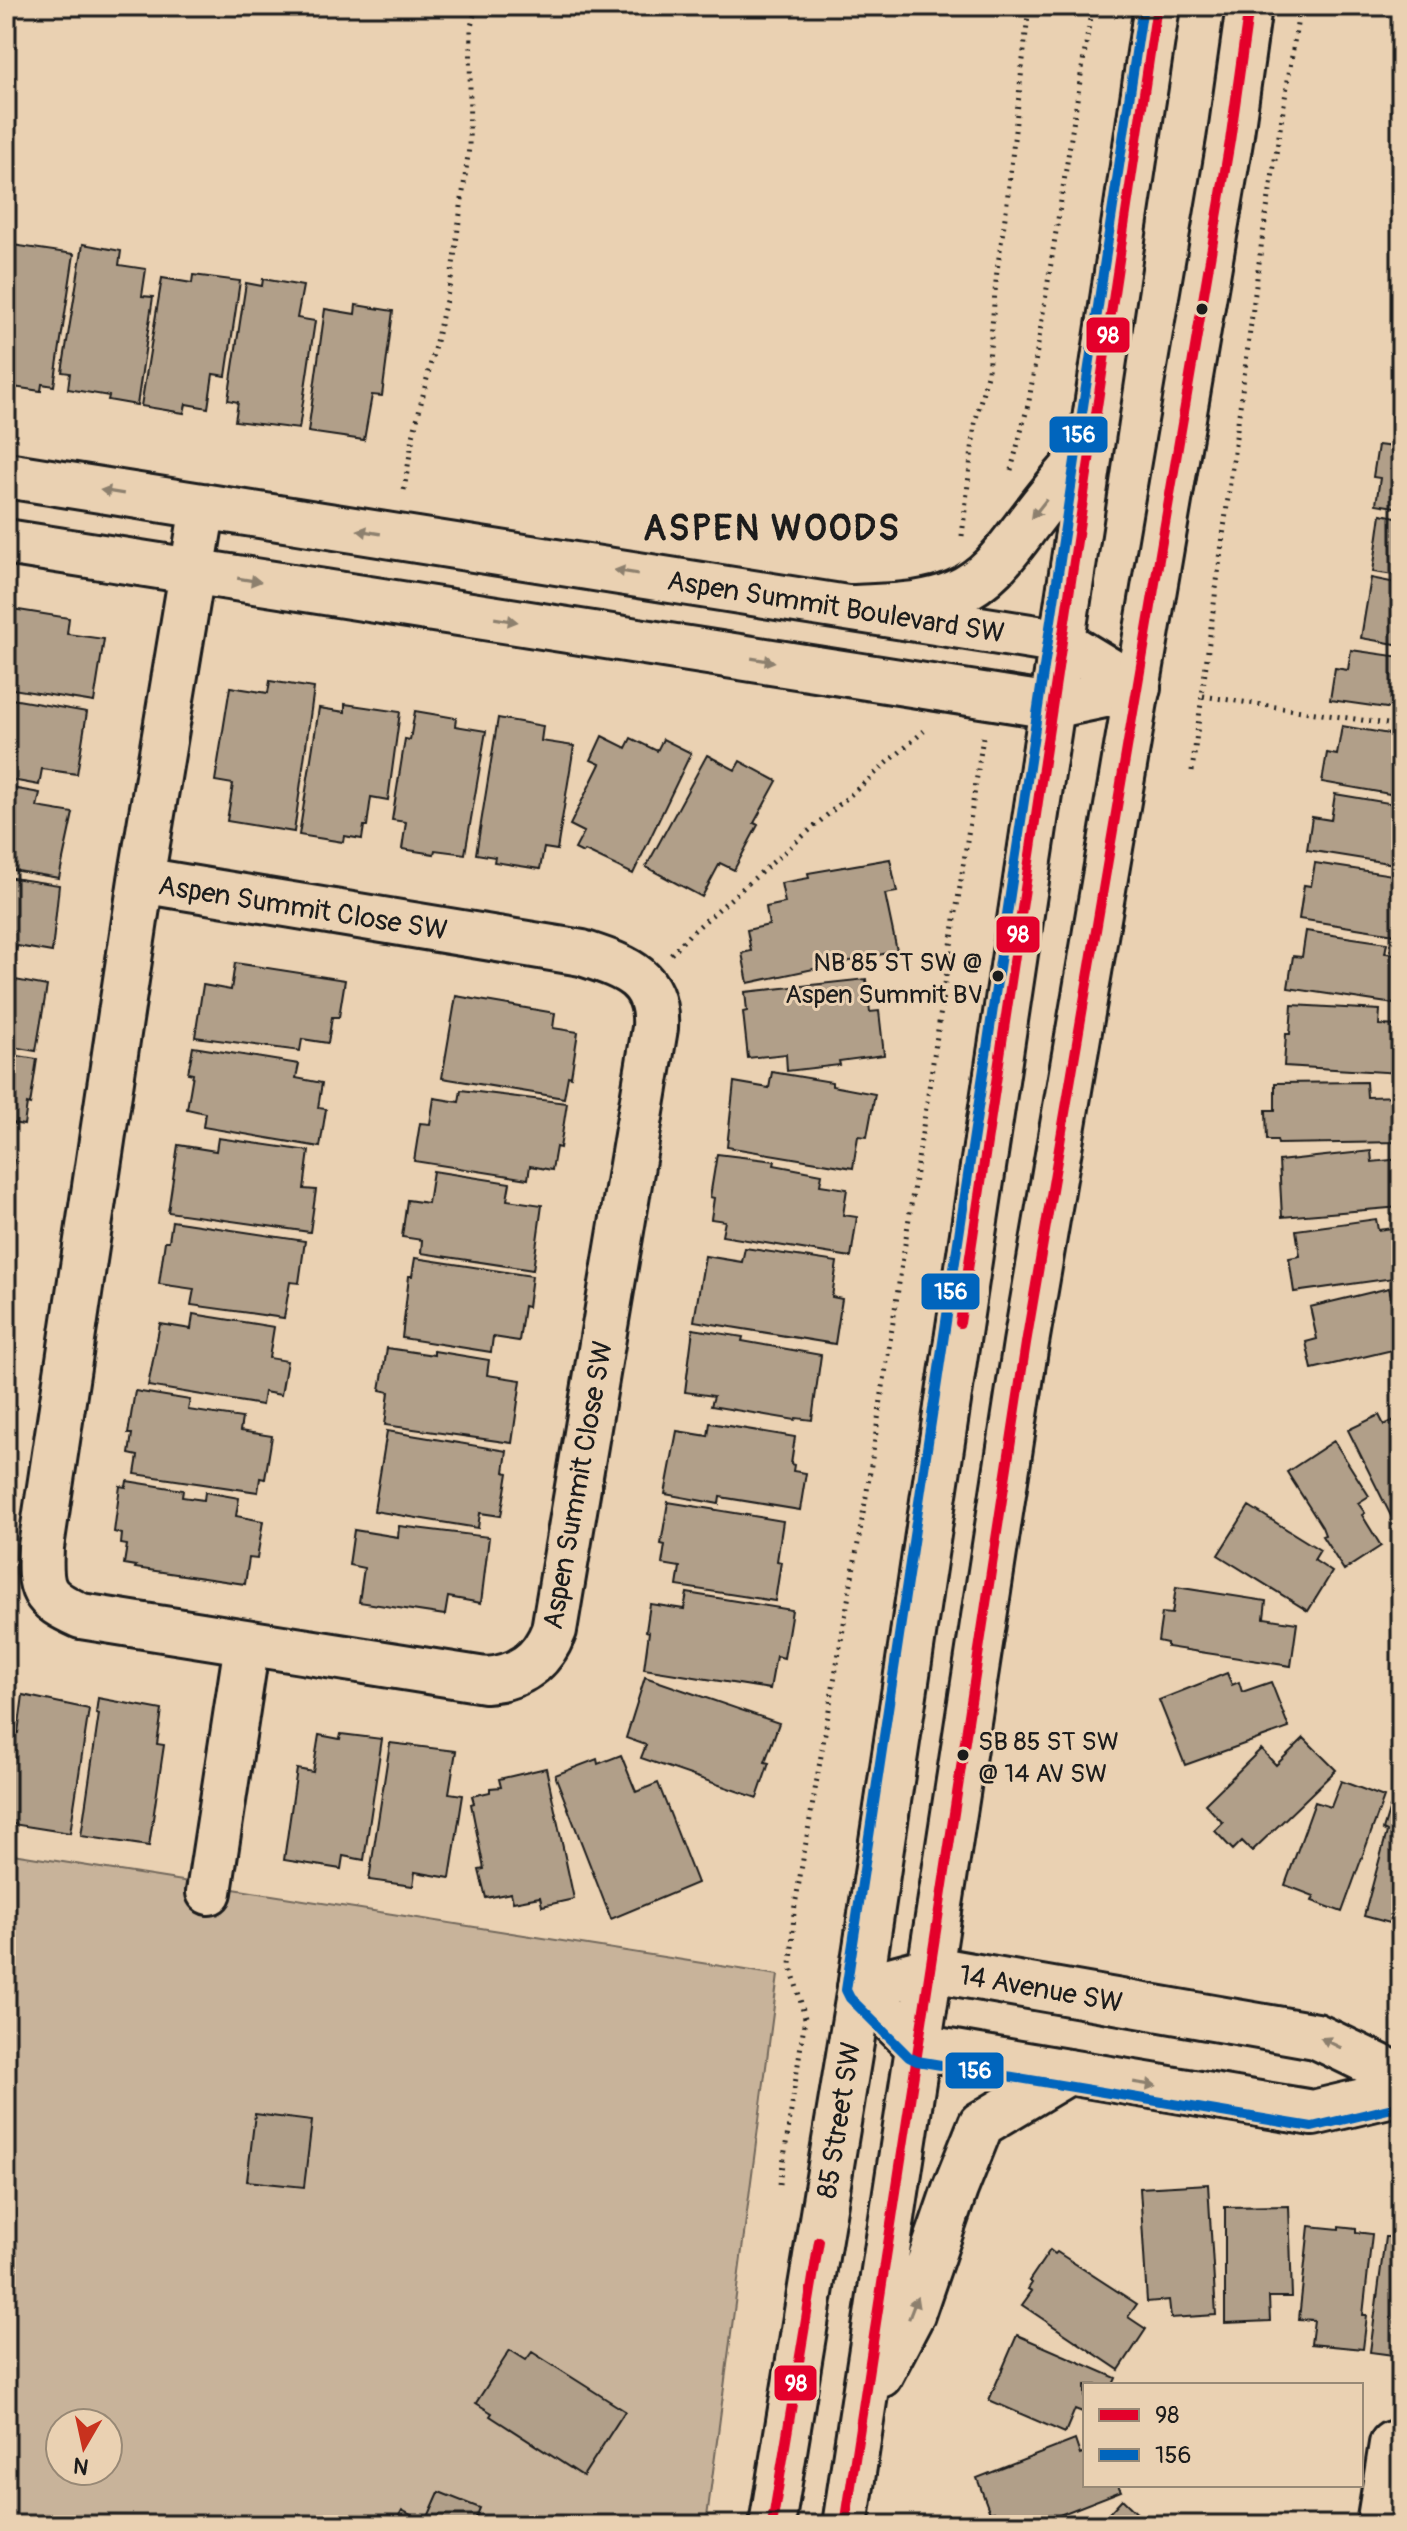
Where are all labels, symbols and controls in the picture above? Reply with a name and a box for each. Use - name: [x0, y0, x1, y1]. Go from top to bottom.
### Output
- unlabelled marker: [1194, 301, 1210, 317]
- line badge: 98: [1085, 316, 1131, 354]
- text: 98: [1097, 322, 1119, 350]
- line badge: 156: [1048, 415, 1109, 454]
- text: 156: [1062, 421, 1096, 449]
- one-way arrow: [99, 485, 124, 498]
- one-way arrow: [1032, 499, 1048, 519]
- district label: ASPEN WOODS: [643, 506, 901, 551]
- one-way arrow: [356, 525, 381, 538]
- street label: Aspen Summit Boulevard SW: [665, 564, 1007, 651]
- one-way arrow: [613, 566, 638, 578]
- one-way arrow: [237, 574, 262, 587]
- one-way arrow: [494, 614, 519, 627]
- one-way arrow: [751, 654, 776, 667]
- street label: Aspen Summit Close SW: [156, 868, 450, 949]
- line badge: 98: [995, 915, 1041, 954]
- text: 98: [1007, 921, 1029, 949]
- place label: NB 85 ST SW @ Aspen Summit BV: [785, 947, 983, 1011]
- marker: NB 85 ST SW @ Aspen Summit BV: [990, 968, 1006, 984]
- line badge: 156: [920, 1272, 981, 1311]
- text: 156: [934, 1278, 968, 1306]
- street label: Aspen Summit Close SW: [536, 1338, 621, 1632]
- place label: SB 85 ST SW @ 14 AV SW: [978, 1726, 1119, 1790]
- marker: SB 85 ST SW @ 14 AV SW: [955, 1747, 971, 1763]
- street label: 14 Avenue SW: [956, 1958, 1125, 2021]
- one-way arrow: [1319, 2036, 1342, 2050]
- street label: 85 Street SW: [810, 2040, 869, 2201]
- line badge: 156: [944, 2051, 1005, 2090]
- text: 156: [958, 2057, 992, 2085]
- one-way arrow: [1133, 2079, 1158, 2091]
- one-way arrow: [907, 2296, 920, 2320]
- line badge: 98: [773, 2364, 818, 2402]
- text: 98: [785, 2370, 807, 2398]
- legend: [1083, 2383, 1363, 2487]
- text: 98: [1155, 2401, 1179, 2430]
- north arrow: [44, 2407, 124, 2487]
- text: 156: [1155, 2441, 1191, 2470]
- text: N: [71, 2451, 91, 2481]

